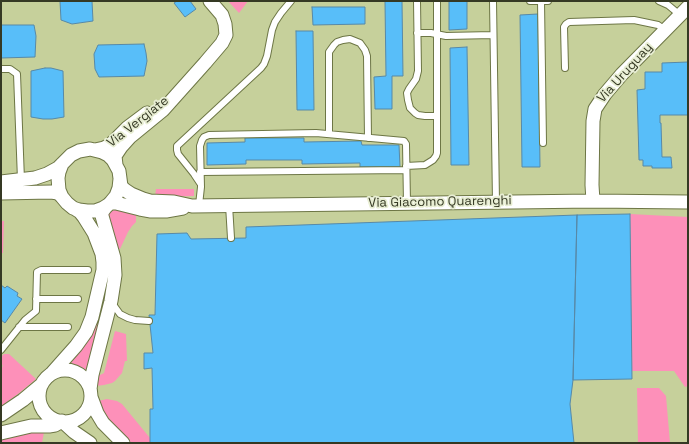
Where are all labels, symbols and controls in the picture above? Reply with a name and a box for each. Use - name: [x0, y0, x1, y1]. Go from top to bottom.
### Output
- street label: Via Uruguay: [594, 40, 656, 106]
- street label: Via Vergiate: [104, 93, 172, 151]
- street label: Via Giacomo Quarenghi: [368, 193, 512, 211]

